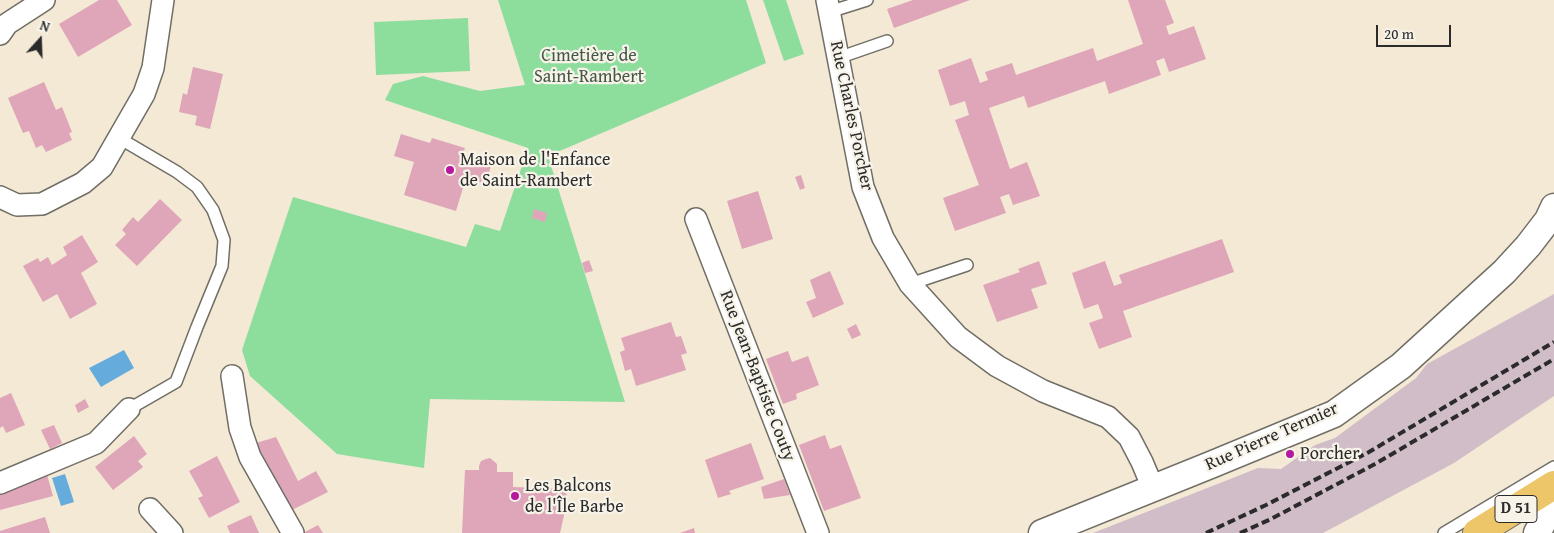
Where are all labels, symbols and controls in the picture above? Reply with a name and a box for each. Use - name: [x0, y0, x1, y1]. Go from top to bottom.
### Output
- north arrow: [15, 15, 65, 65]
- text: N: [37, 15, 53, 37]
- scale bar: [1379, 15, 1454, 47]
- text: 20 m: [1384, 23, 1414, 44]
- street label: Rue Charles Porcher: [825, 39, 877, 193]
- park label: Cimetière de Saint-Rambert: [534, 45, 644, 88]
- place label: Maison de l'Enfance de Saint-Rambert: [460, 149, 610, 192]
- marker: Maison de l'Enfance de Saint-Rambert: [444, 164, 456, 176]
- street label: Rue Jean-Baptiste Couty: [714, 288, 800, 464]
- street label: Rue Pierre Termier: [1202, 398, 1342, 476]
- place label: Porcher: [1300, 443, 1360, 465]
- marker: Porcher: [1284, 448, 1296, 460]
- place label: Les Balcons de l'Île Barbe: [525, 475, 624, 518]
- marker: Les Balcons de l'Île Barbe: [509, 490, 521, 502]
- road number: D 51: [1495, 496, 1537, 522]

